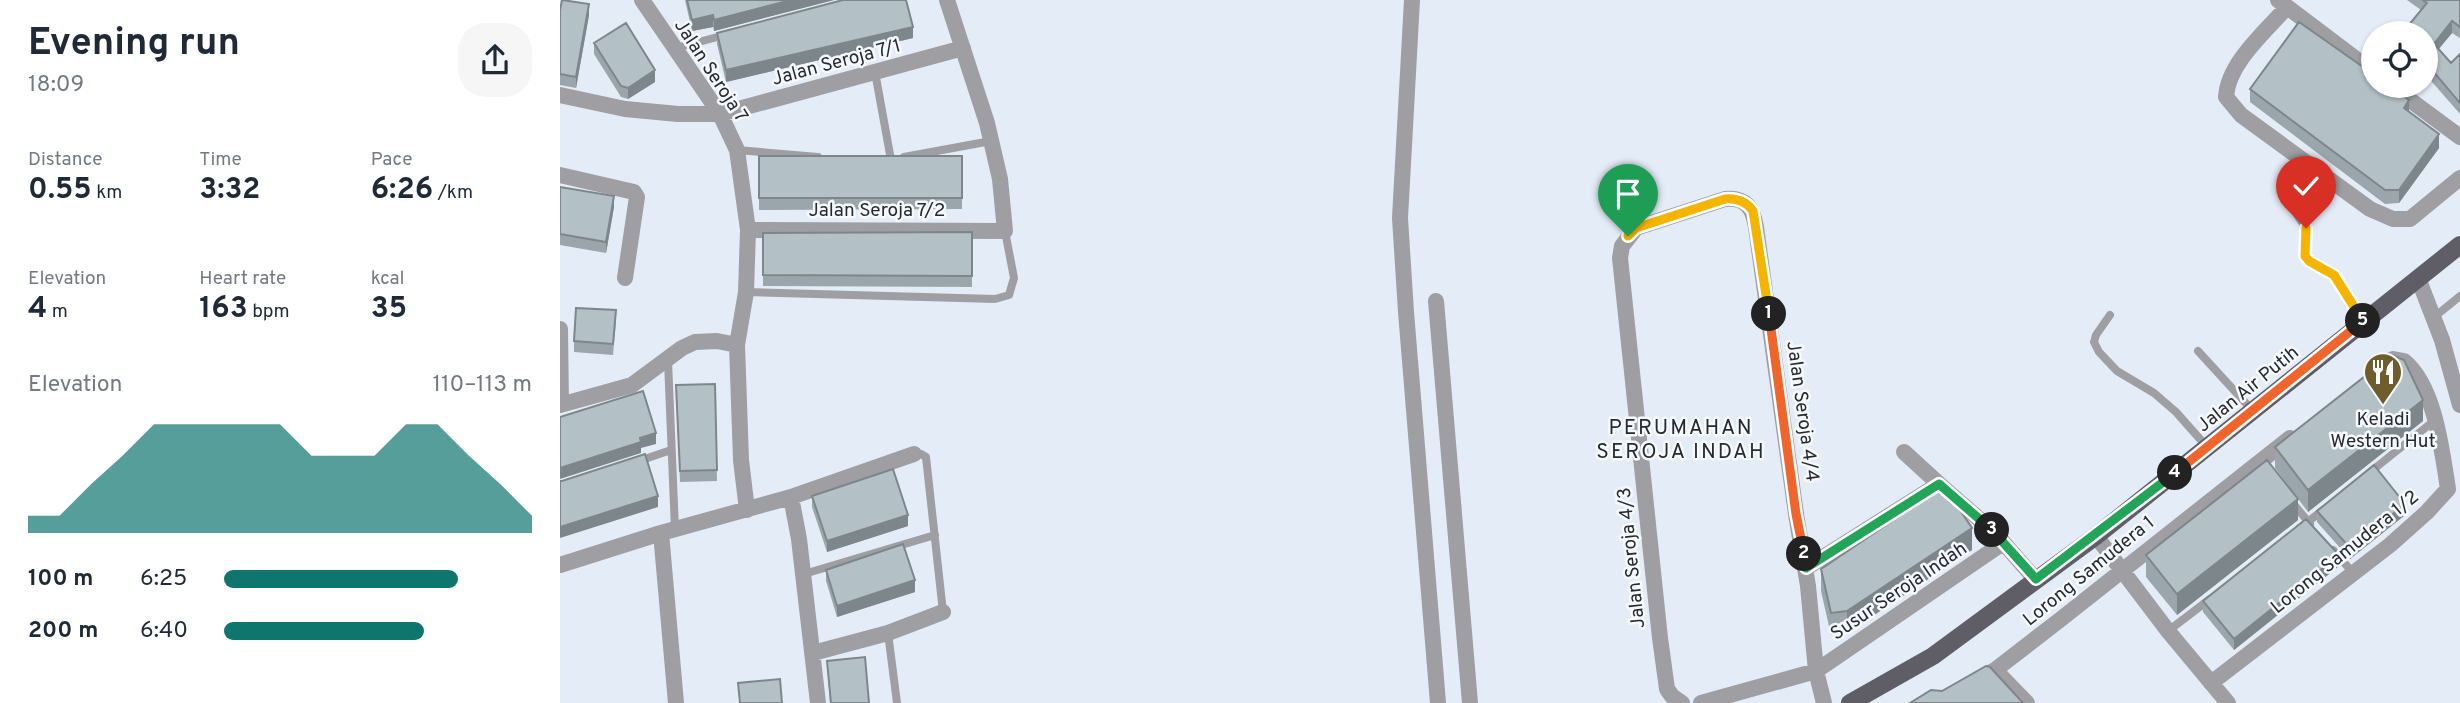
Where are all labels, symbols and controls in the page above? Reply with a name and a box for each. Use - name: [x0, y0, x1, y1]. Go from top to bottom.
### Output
- street label: Jalan Seroja 7: [668, 15, 753, 127]
- text: Evening run: [28, 20, 240, 69]
- map controls: [2361, 21, 2438, 98]
- button: locate: [2361, 21, 2438, 98]
- button: share: [458, 23, 532, 97]
- street label: Jalan Seroja 7/1: [769, 34, 904, 92]
- text: 18:09: [28, 71, 84, 100]
- text: Distance: [28, 148, 103, 172]
- text: Time: [199, 148, 242, 172]
- text: Pace: [371, 148, 412, 172]
- pin: [2276, 156, 2336, 228]
- pin: [1598, 164, 1658, 236]
- icon: check: [2287, 167, 2325, 205]
- text: 0.55: [28, 172, 92, 209]
- text: 3:32: [199, 172, 260, 209]
- text: 6:26: [371, 172, 433, 209]
- icon: arrive: [1609, 175, 1647, 213]
- text: km: [92, 181, 122, 205]
- text: /km: [433, 181, 473, 205]
- street label: Jalan Seroja 7/2: [808, 199, 946, 223]
- text: Elevation: [28, 267, 106, 291]
- text: Heart rate: [199, 267, 286, 291]
- text: kcal: [371, 267, 404, 291]
- text: 4: [28, 291, 47, 328]
- text: 163: [199, 291, 248, 328]
- text: 35: [371, 291, 407, 328]
- pin: 1: [1752, 296, 1786, 332]
- text: m: [47, 300, 68, 324]
- text: bpm: [248, 300, 290, 324]
- text: 1: [1765, 301, 1772, 325]
- pin: 5: [2346, 304, 2380, 338]
- text: 5: [2357, 308, 2368, 332]
- street label: Jalan Seroja 4/4: [1780, 339, 1824, 483]
- street label: Jalan Air Putih: [2192, 341, 2304, 438]
- restaurant icon: Keladi Western Hut: [2362, 351, 2404, 406]
- text: Elevation: [28, 371, 123, 400]
- text: 110–113 m: [432, 371, 532, 400]
- place label: Keladi Western Hut: [2330, 408, 2436, 454]
- district label: PERUMAHAN SEROJA INDAH: [1596, 415, 1766, 466]
- pin: 4: [2158, 456, 2192, 490]
- text: 4: [2168, 460, 2181, 484]
- street label: Lorong Samudera 1/2: [2266, 485, 2424, 620]
- street label: Jalan Seroja 4/3: [1613, 486, 1651, 629]
- street label: Lorong Samudera 1: [2018, 511, 2160, 632]
- pin: 3: [1974, 512, 2010, 548]
- text: 3: [1986, 517, 1997, 541]
- pin: 2: [1786, 536, 1822, 572]
- street label: Susur Seroja Indah: [1826, 537, 1972, 646]
- text: 2: [1798, 541, 1809, 565]
- text: 100 m: [28, 565, 93, 594]
- text: 6:25: [140, 565, 187, 594]
- text: 200 m: [28, 617, 98, 646]
- text: 6:40: [140, 617, 188, 646]

